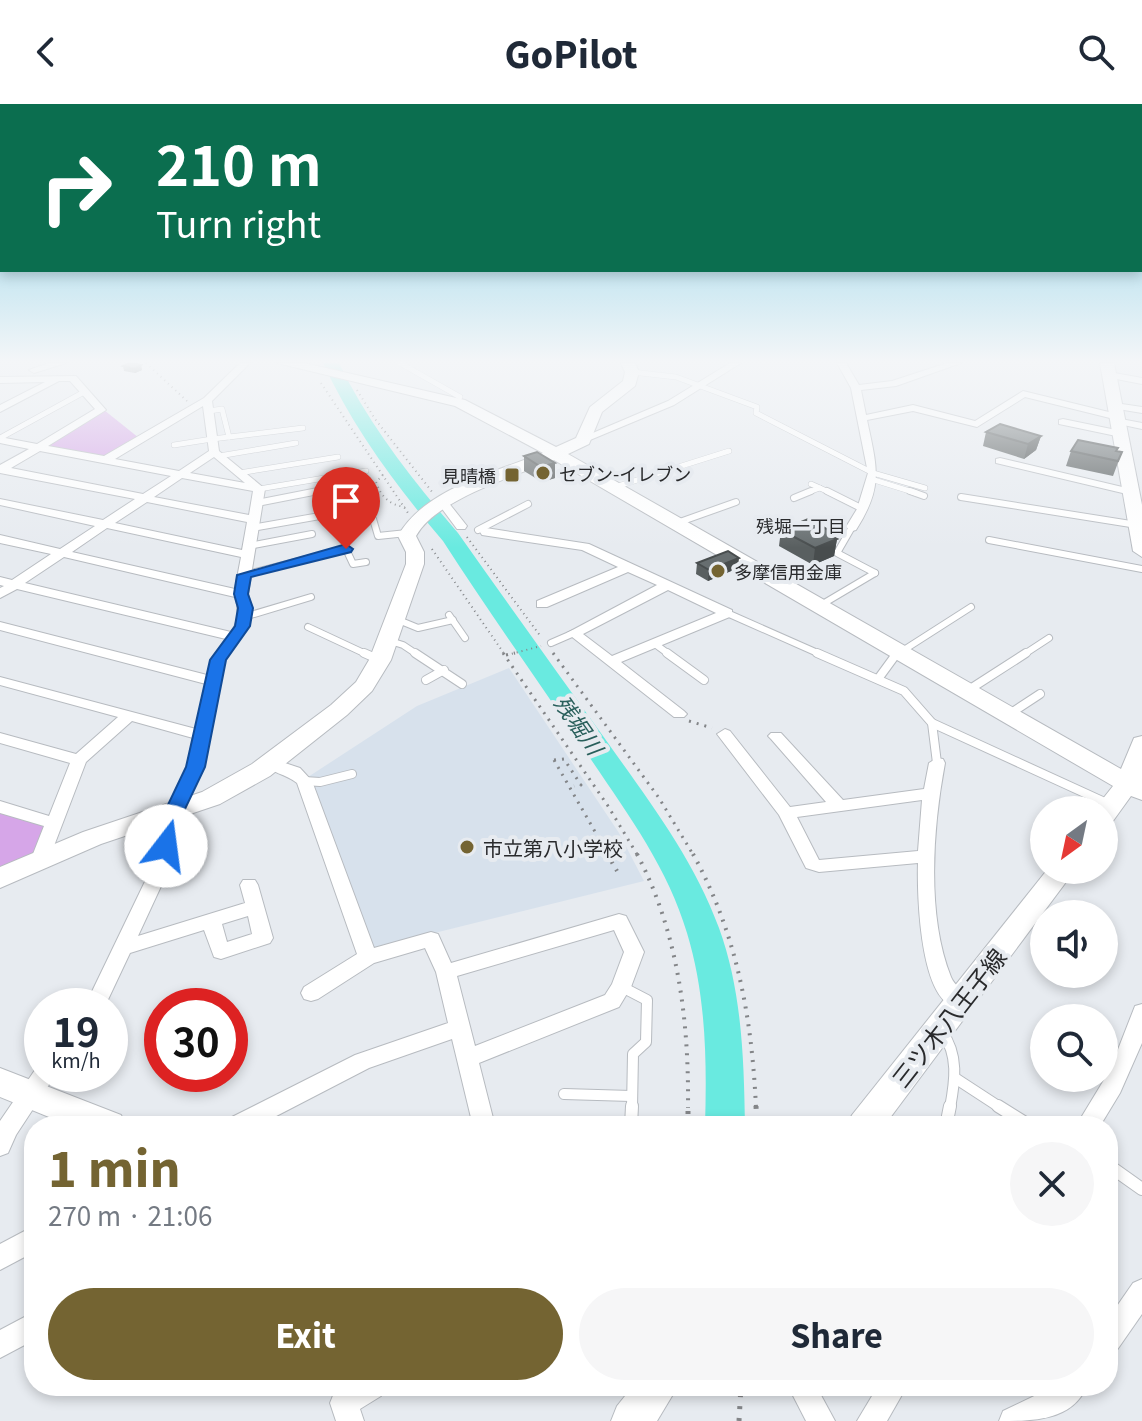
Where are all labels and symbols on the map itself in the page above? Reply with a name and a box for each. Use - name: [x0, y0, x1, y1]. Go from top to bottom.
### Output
- place label: セブン-イレブン: [559, 460, 691, 486]
- place label: 見晴橋: [442, 462, 496, 488]
- marker: セブン-イレブン: [534, 464, 552, 482]
- marker: 見晴橋: [503, 466, 521, 484]
- pin: [312, 467, 380, 549]
- district label: 残堀一丁目: [756, 512, 846, 538]
- place label: 多摩信用金庫: [734, 558, 842, 584]
- marker: 多摩信用金庫: [709, 562, 727, 580]
- water label: 残堀川: [548, 688, 613, 762]
- north arrow: [1030, 796, 1118, 884]
- position arrow: [124, 804, 208, 888]
- place label: 市立第八小学校: [483, 833, 623, 862]
- marker: 市立第八小学校: [458, 838, 476, 856]
- street label: 三ツ木八王子線: [882, 940, 1014, 1094]
- speed limit sign: 30: [144, 988, 248, 1092]

